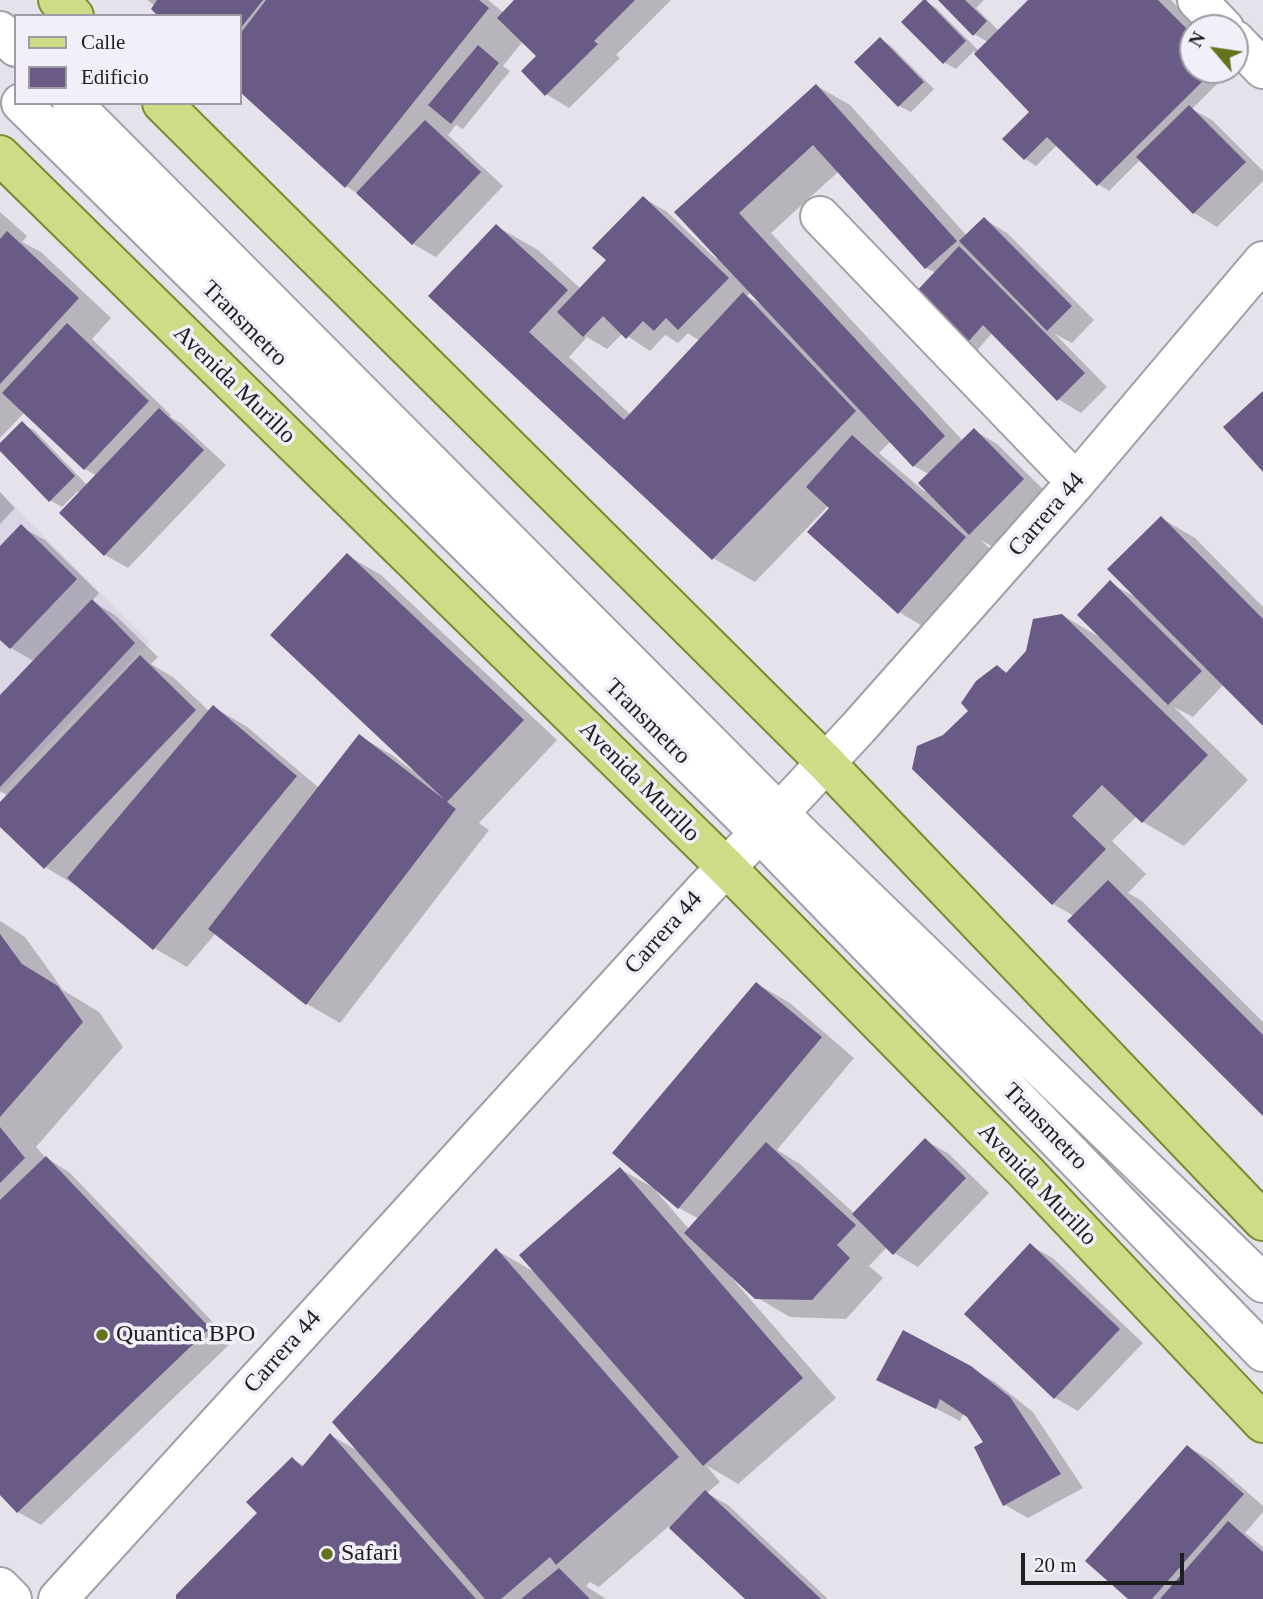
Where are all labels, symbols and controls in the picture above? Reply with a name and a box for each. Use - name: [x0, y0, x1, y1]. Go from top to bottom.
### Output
- legend: [14, 14, 242, 105]
- north arrow: [1179, 14, 1249, 84]
- text: N: [1184, 28, 1209, 51]
- text: Calle: [81, 30, 125, 54]
- text: Edificio: [81, 65, 149, 89]
- street label: Transmetro: [195, 275, 293, 373]
- street label: Avenida Murillo: [167, 319, 301, 451]
- street label: Carrera 44: [1003, 467, 1091, 563]
- street label: Transmetro: [598, 673, 696, 771]
- street label: Avenida Murillo: [573, 716, 705, 848]
- street label: Carrera 44: [619, 885, 709, 981]
- street label: Transmetro: [997, 1078, 1093, 1176]
- street label: Avenida Murillo: [971, 1118, 1103, 1252]
- street label: Carrera 44: [238, 1304, 328, 1400]
- place label: Quantica BPO: [116, 1321, 255, 1349]
- marker: Quantica BPO: [94, 1327, 110, 1343]
- place label: Safari: [341, 1540, 398, 1568]
- scale bar: [1025, 1540, 1188, 1584]
- marker: Safari: [319, 1546, 335, 1562]
- text: 20 m: [1034, 1553, 1077, 1577]

